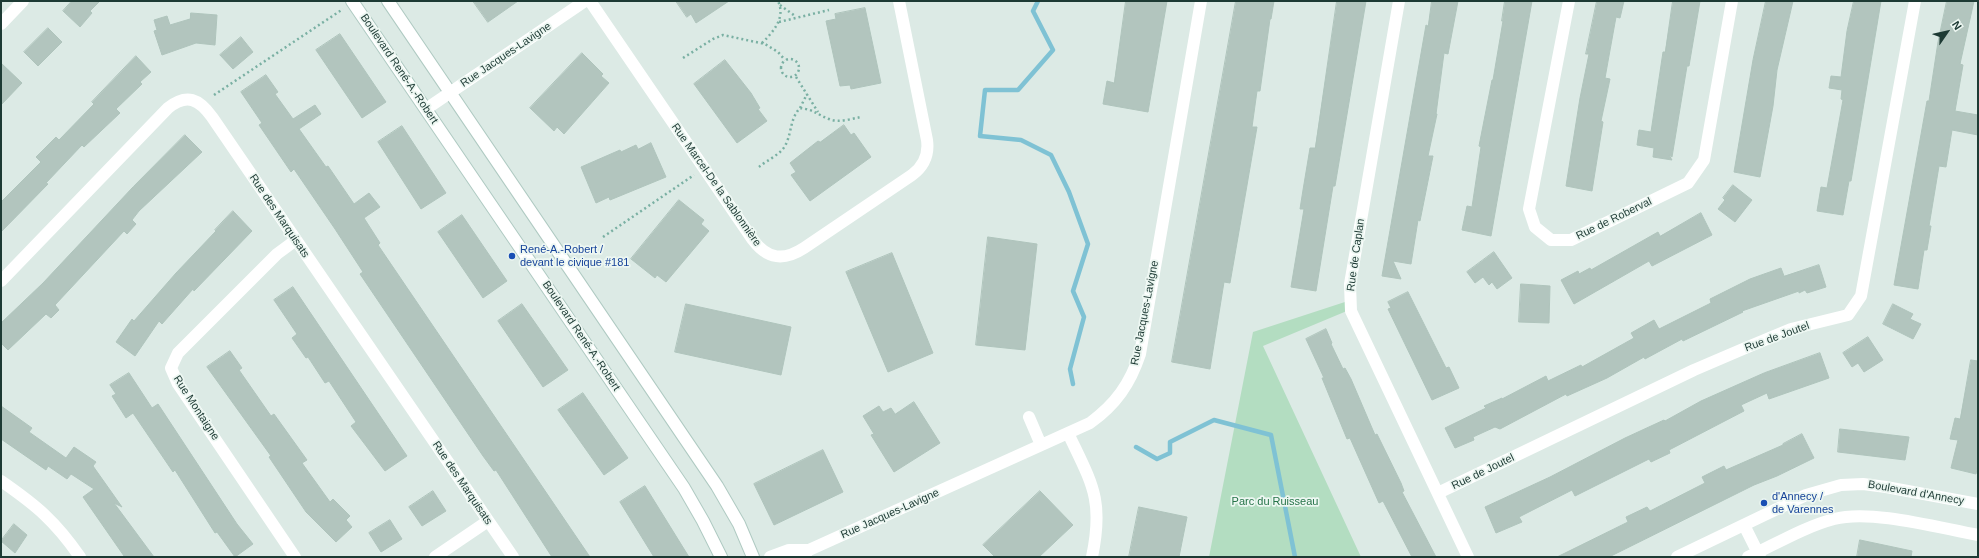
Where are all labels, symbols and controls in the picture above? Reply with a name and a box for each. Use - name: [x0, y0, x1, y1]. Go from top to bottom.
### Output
- street label: Boulevard René-A.-Robert: [357, 12, 441, 126]
- north arrow: [1927, 12, 1967, 52]
- text: N: [1950, 19, 1964, 32]
- street label: Rue Jacques-Lavigne: [458, 20, 554, 90]
- street label: Rue Marcel-De la Sablonnière: [668, 121, 764, 249]
- street label: Rue des Marquisats: [246, 172, 312, 260]
- street label: Rue de Roberval: [1574, 195, 1654, 243]
- street label: Rue de Caplan: [1344, 218, 1368, 292]
- place label: René-A.-Robert / devant le civique #181: [520, 243, 629, 269]
- marker: René-A.-Robert / devant le civique #181: [507, 251, 517, 261]
- street label: Rue Jacques-Lavigne: [1128, 260, 1162, 366]
- street label: Boulevard René-A.-Robert: [539, 279, 623, 393]
- street label: Rue de Joutel: [1743, 319, 1811, 355]
- street label: Rue Montaigne: [170, 373, 222, 443]
- street label: Rue des Marquisats: [429, 439, 495, 527]
- street label: Rue de Joutel: [1450, 451, 1516, 493]
- street label: Boulevard d'Annecy: [1867, 478, 1965, 508]
- street label: Rue Jacques-Lavigne: [839, 486, 941, 542]
- place label: d'Annecy / de Varennes: [1772, 490, 1834, 516]
- park label: Parc du Ruisseau: [1232, 495, 1318, 509]
- marker: d'Annecy / de Varennes: [1759, 498, 1769, 508]

